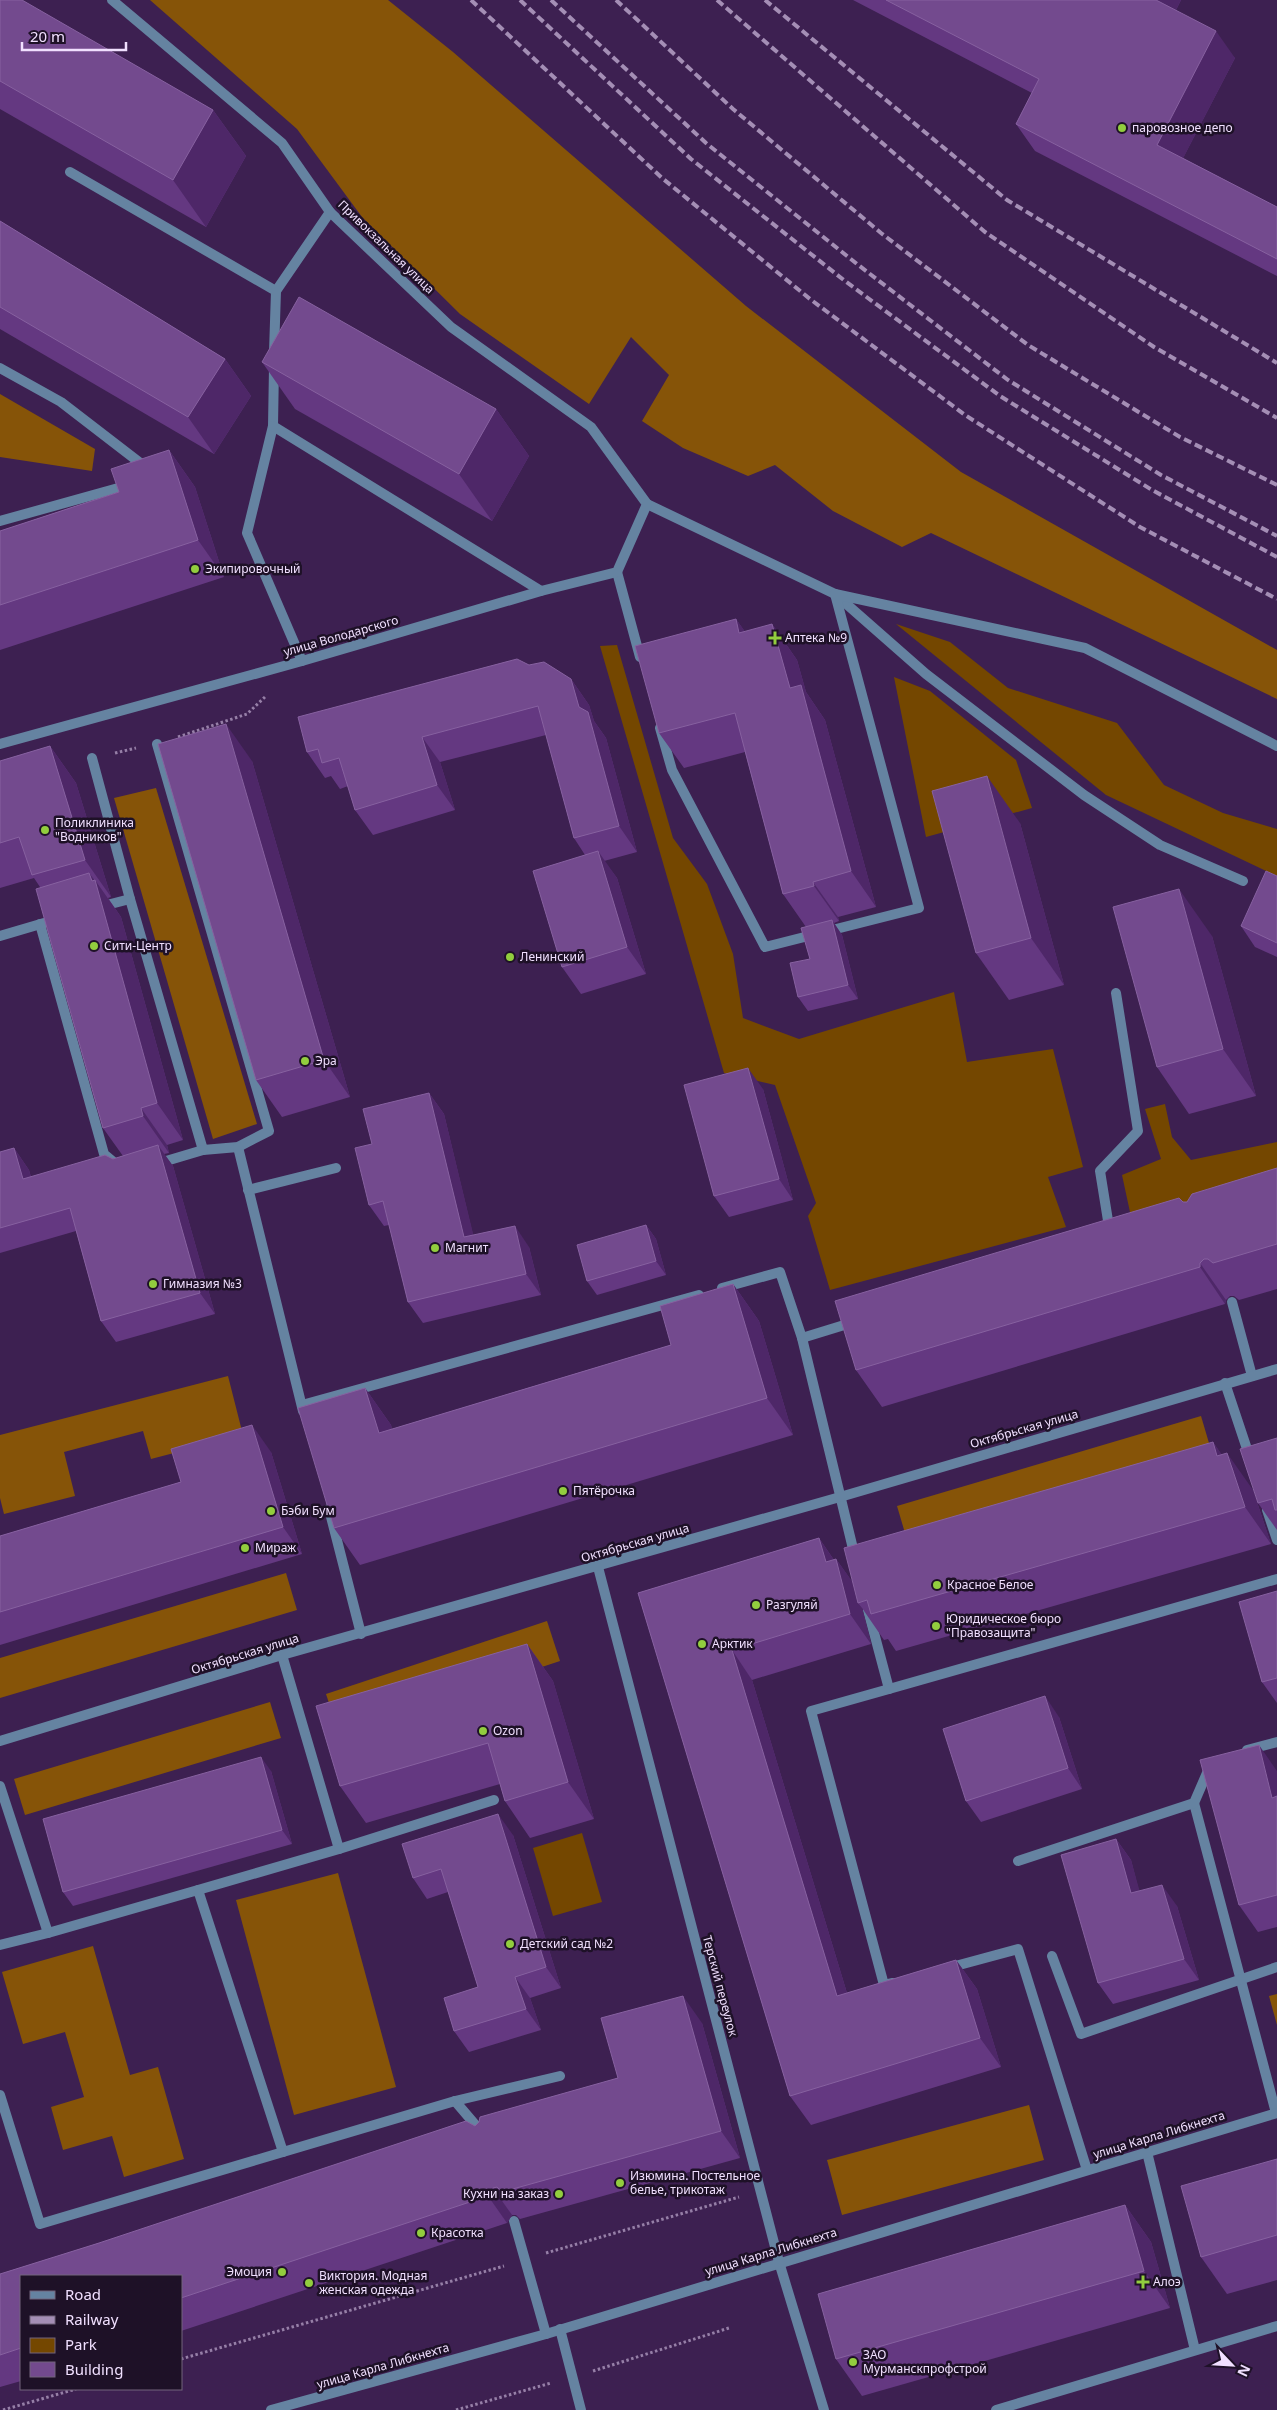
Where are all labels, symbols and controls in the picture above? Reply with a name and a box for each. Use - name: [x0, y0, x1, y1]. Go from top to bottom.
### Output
- scale bar: [22, 20, 126, 52]
- text: 20 m: [30, 26, 65, 46]
- place label: паровозное депо: [1132, 119, 1233, 136]
- marker: паровозное депо: [1116, 122, 1128, 134]
- street label: Привокзальная улица: [334, 196, 438, 297]
- place label: Экипировочный: [205, 560, 301, 577]
- marker: Экипировочный: [189, 563, 201, 575]
- street label: улица Володарского: [281, 611, 400, 660]
- place label: Аптека №9: [785, 629, 847, 646]
- marker: Аптека №9: [769, 632, 781, 644]
- place label: Поликлиника "Водников": [55, 814, 134, 845]
- marker: Поликлиника "Водников": [39, 824, 51, 836]
- place label: Сити-Центр: [104, 937, 172, 954]
- marker: Сити-Центр: [88, 940, 100, 952]
- place label: Ленинский: [520, 948, 584, 965]
- marker: Ленинский: [504, 951, 516, 963]
- place label: Эра: [315, 1052, 337, 1069]
- marker: Эра: [299, 1055, 311, 1067]
- place label: Магнит: [445, 1239, 489, 1256]
- marker: Магнит: [429, 1242, 441, 1254]
- place label: Гимназия №3: [163, 1275, 242, 1292]
- marker: Гимназия №3: [147, 1278, 159, 1290]
- street label: Октябрьская улица: [968, 1405, 1080, 1452]
- place label: Пятёрочка: [573, 1482, 635, 1499]
- marker: Пятёрочка: [557, 1485, 569, 1497]
- place label: Бэби Бум: [281, 1502, 335, 1519]
- marker: Бэби Бум: [265, 1505, 277, 1517]
- street label: Октябрьская улица: [579, 1519, 691, 1566]
- place label: Мираж: [255, 1539, 297, 1556]
- marker: Мираж: [239, 1542, 251, 1554]
- place label: Красное Белое: [947, 1576, 1034, 1593]
- marker: Красное Белое: [931, 1579, 943, 1591]
- place label: Разгуляй: [766, 1596, 818, 1613]
- marker: Разгуляй: [750, 1599, 762, 1611]
- place label: Юридическое бюро "Правозащита": [946, 1610, 1061, 1641]
- marker: Юридическое бюро "Правозащита": [930, 1620, 942, 1632]
- street label: Октябрьская улица: [189, 1629, 301, 1678]
- place label: Арктик: [712, 1635, 753, 1652]
- marker: Арктик: [696, 1638, 708, 1650]
- place label: Ozon: [493, 1722, 523, 1739]
- marker: Ozon: [477, 1725, 489, 1737]
- street label: Терский переулок: [699, 1933, 742, 2039]
- place label: Детский сад №2: [520, 1935, 613, 1952]
- marker: Детский сад №2: [504, 1938, 516, 1950]
- street label: улица Карла Либкнехта: [1091, 2106, 1227, 2163]
- place label: Изюмина. Постельное белье, трикотаж: [630, 2167, 761, 2198]
- marker: Изюмина. Постельное белье, трикотаж: [614, 2177, 626, 2189]
- place label: Кухни на заказ: [463, 2185, 549, 2202]
- marker: Кухни на заказ: [553, 2188, 565, 2200]
- street label: улица Карла Либкнехта: [703, 2223, 839, 2280]
- place label: Красотка: [431, 2224, 484, 2241]
- marker: Красотка: [415, 2227, 427, 2239]
- place label: Эмоция: [226, 2263, 272, 2280]
- marker: Эмоция: [276, 2266, 288, 2278]
- place label: Виктория. Модная женская одежда: [319, 2267, 427, 2298]
- place label: Алоэ: [1153, 2273, 1181, 2290]
- legend: [20, 2275, 182, 2390]
- marker: Алоэ: [1137, 2276, 1149, 2288]
- marker: Виктория. Модная женская одежда: [303, 2277, 315, 2289]
- text: Road: [65, 2284, 101, 2304]
- text: Railway: [65, 2309, 119, 2329]
- text: Park: [65, 2334, 97, 2354]
- street label: улица Карла Либкнехта: [315, 2338, 451, 2393]
- north arrow: [1207, 2340, 1257, 2390]
- place label: ЗАО Мурманскпрофстрой: [863, 2346, 987, 2377]
- marker: ЗАО Мурманскпрофстрой: [847, 2356, 859, 2368]
- text: Building: [65, 2359, 123, 2379]
- text: N: [1233, 2362, 1255, 2380]

